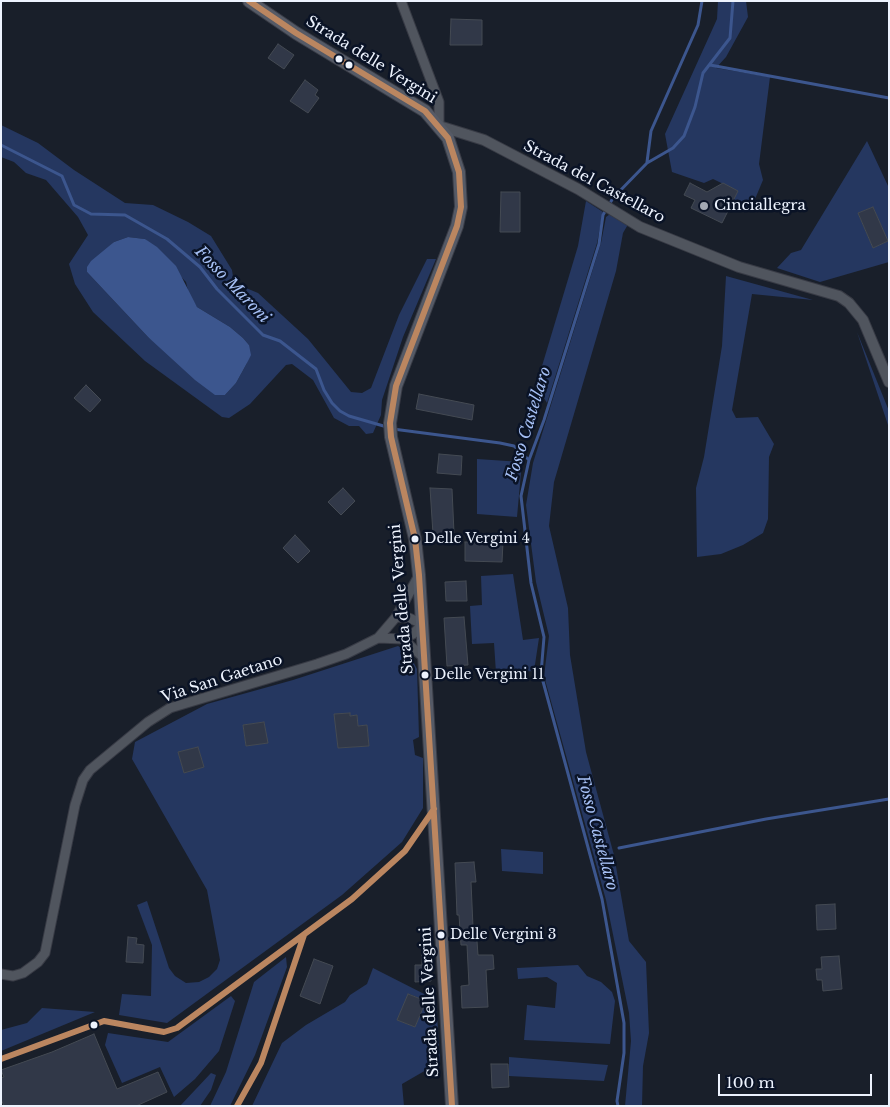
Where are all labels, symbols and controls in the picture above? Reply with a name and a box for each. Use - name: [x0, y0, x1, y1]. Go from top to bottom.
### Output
- street label: Strada delle Vergini: [302, 12, 440, 108]
- unlabelled marker: [334, 54, 344, 64]
- unlabelled marker: [344, 60, 354, 70]
- street label: Strada del Castellaro: [520, 137, 668, 227]
- place label: Cinciallegra: [714, 197, 806, 215]
- marker: Cinciallegra: [698, 200, 710, 212]
- water label: Fosso Maroni: [191, 243, 273, 327]
- water label: Fosso Castellaro: [503, 365, 555, 483]
- street label: Strada delle Vergini: [386, 523, 418, 675]
- place label: Delle Vergini 4: [424, 531, 530, 547]
- marker: Delle Vergini 4: [410, 534, 420, 544]
- street label: Via San Gaetano: [159, 651, 285, 707]
- place label: Delle Vergini 11: [434, 667, 544, 683]
- marker: Delle Vergini 11: [420, 670, 430, 680]
- water label: Fosso Castellaro: [572, 773, 622, 893]
- street label: Strada delle Vergini: [417, 926, 443, 1078]
- place label: Delle Vergini 3: [450, 927, 556, 943]
- marker: Delle Vergini 3: [436, 930, 446, 940]
- unlabelled marker: [89, 1020, 99, 1030]
- scale bar: [720, 1064, 874, 1096]
- text: 100 m: [726, 1073, 775, 1092]

